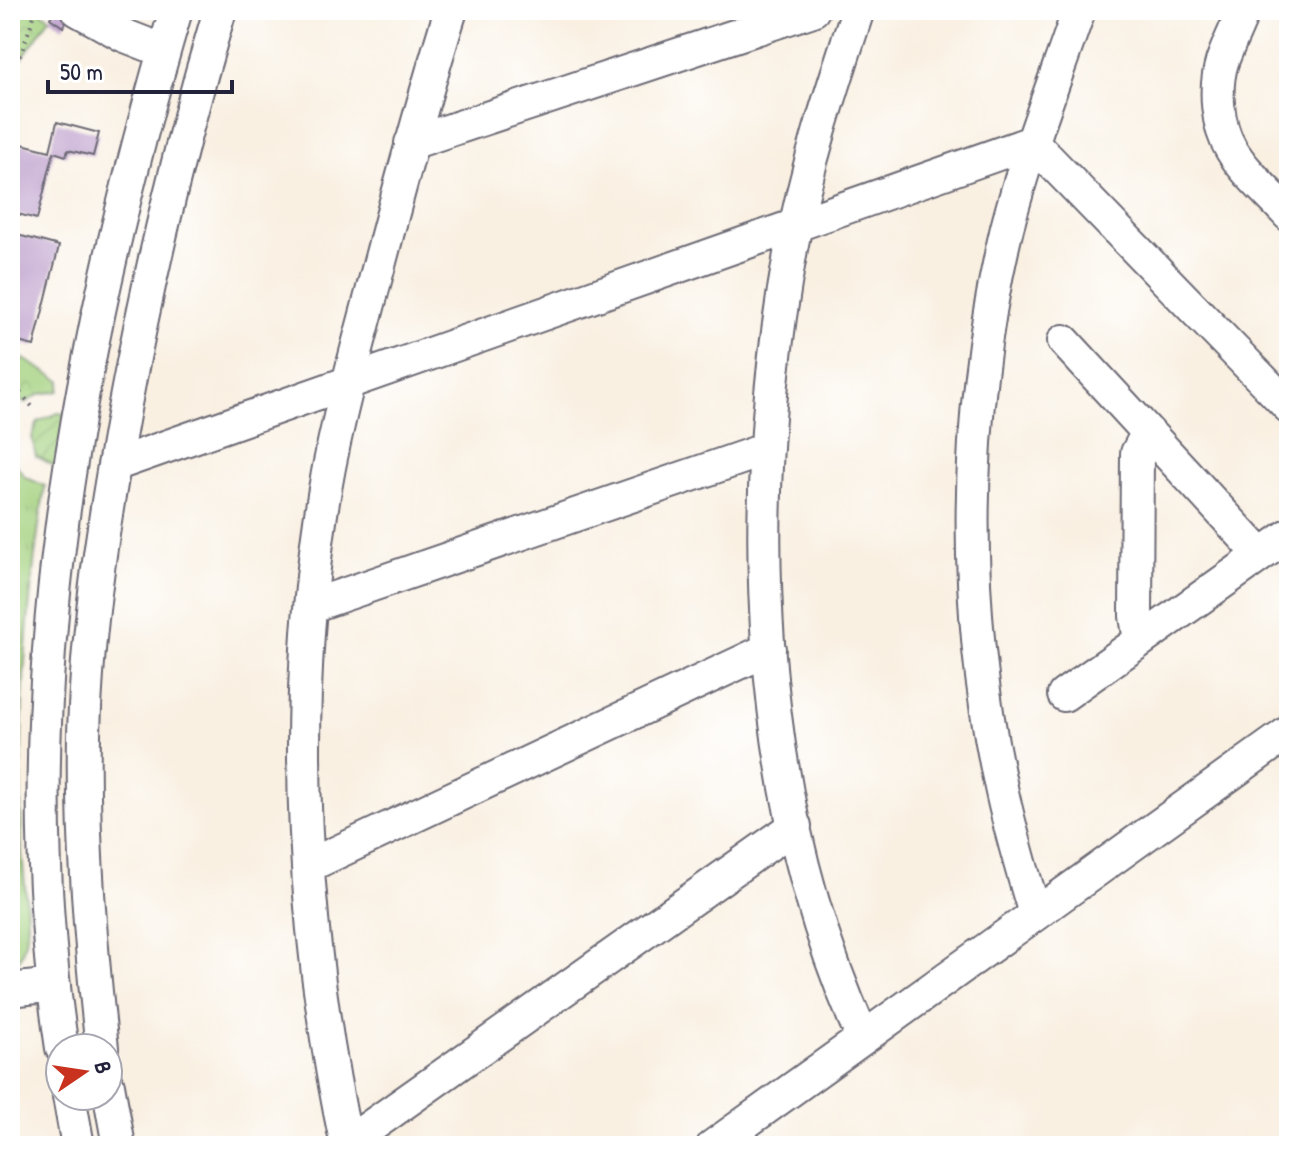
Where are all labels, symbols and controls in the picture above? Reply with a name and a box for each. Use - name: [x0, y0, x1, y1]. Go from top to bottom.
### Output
- scale bar: [48, 44, 232, 94]
- text: 50 m: [60, 55, 103, 87]
- north arrow: [44, 1032, 124, 1112]
- text: B: [88, 1059, 119, 1076]

